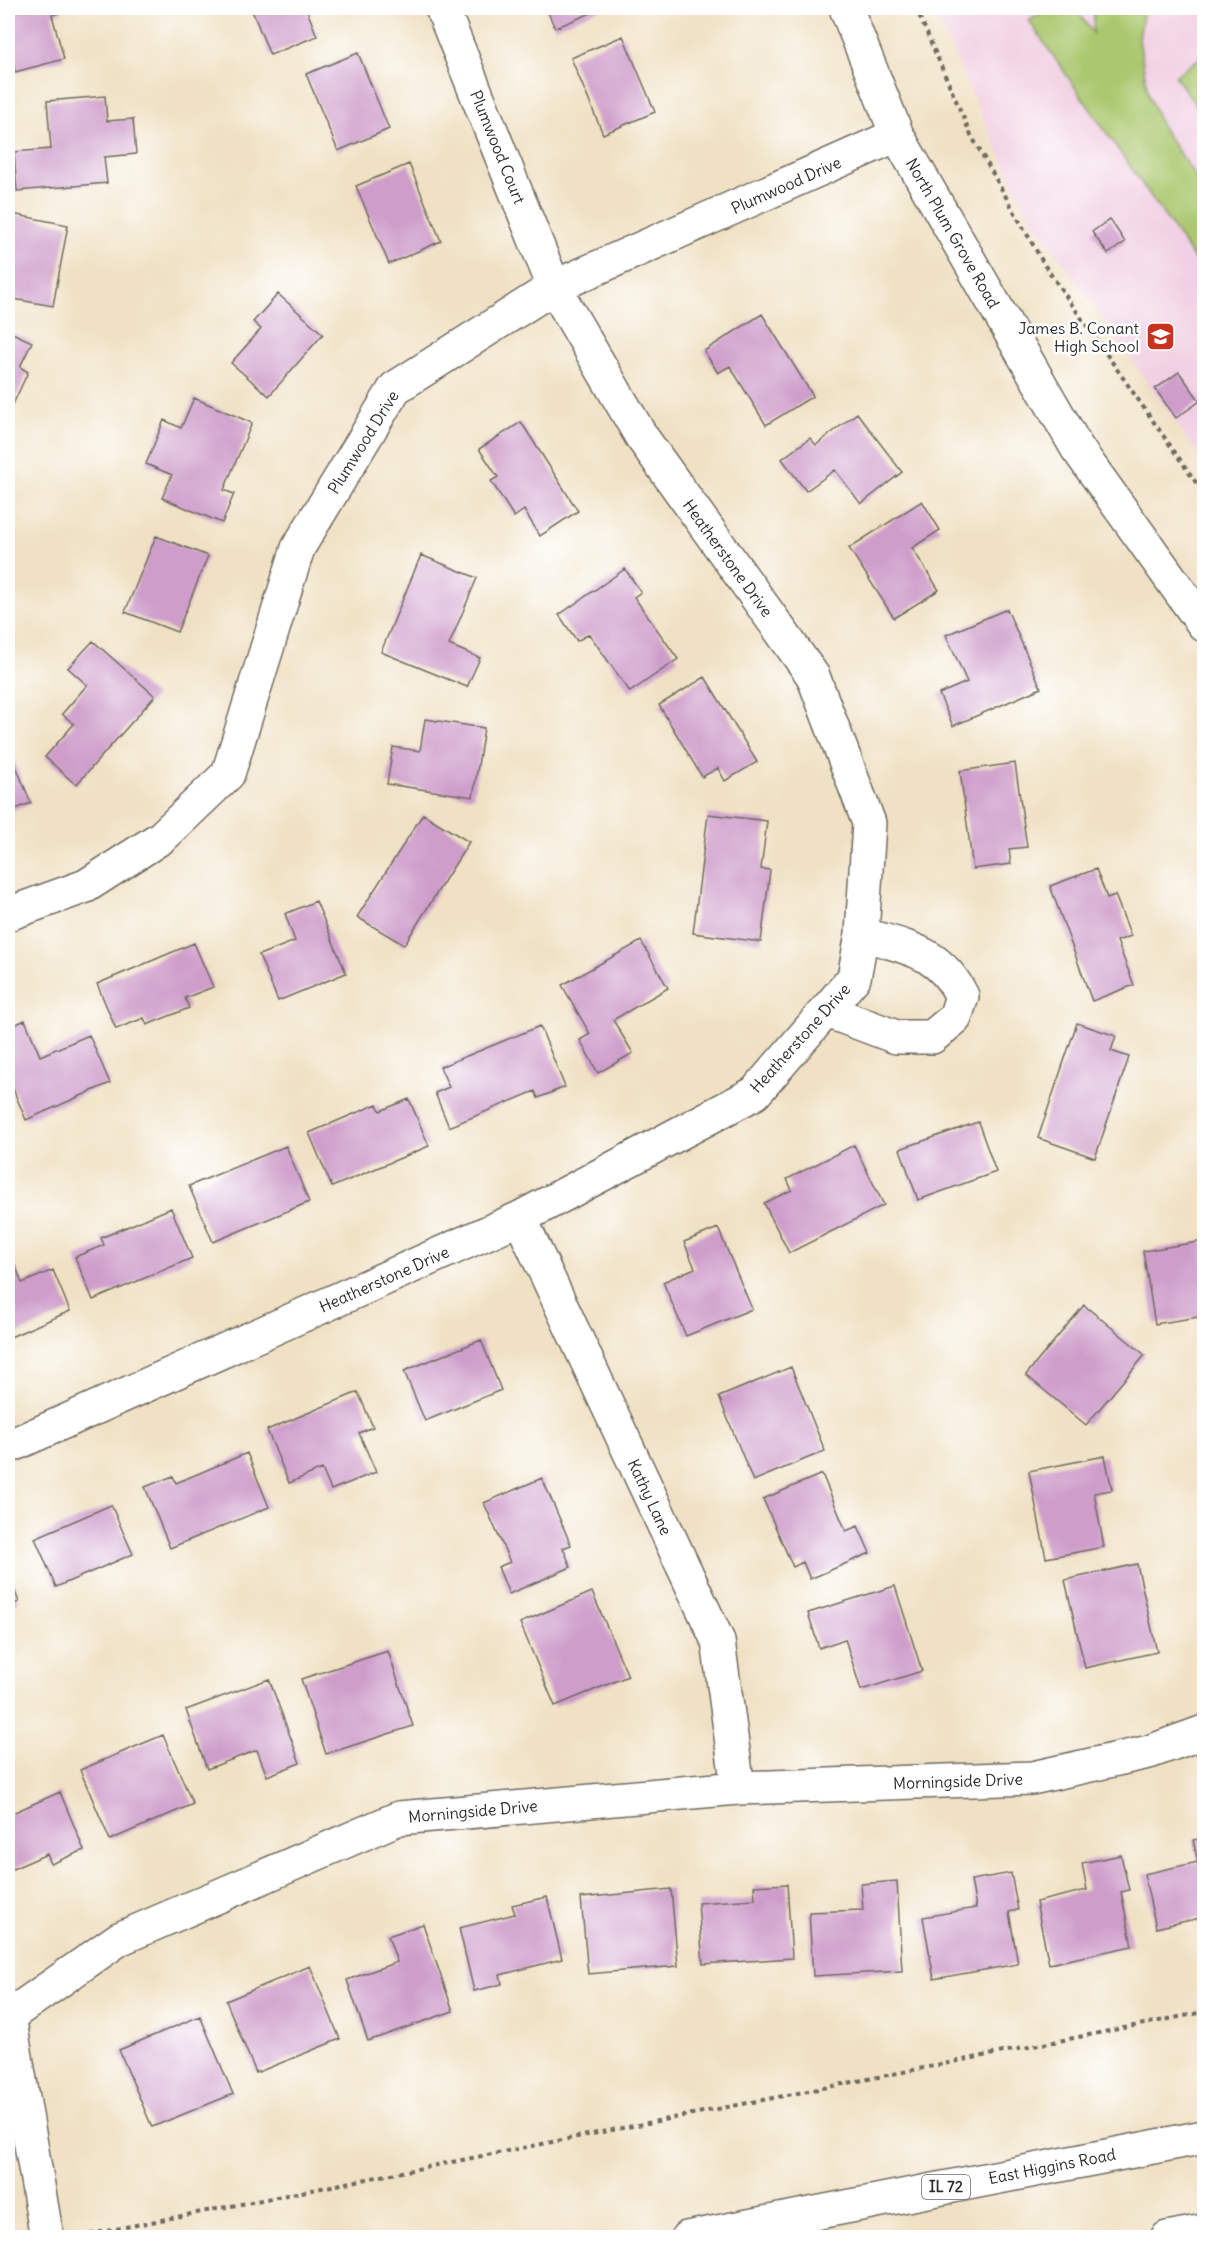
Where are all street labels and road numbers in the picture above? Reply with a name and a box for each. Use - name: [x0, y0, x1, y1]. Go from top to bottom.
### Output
- street label: Plumwood Court: [466, 87, 530, 207]
- street label: Plumwood Drive: [728, 152, 844, 218]
- street label: North Plum Grove Road: [902, 154, 1004, 312]
- street label: Plumwood Drive: [323, 387, 403, 497]
- street label: Heatherstone Drive: [679, 495, 777, 621]
- street label: Heatherstone Drive: [746, 979, 854, 1097]
- street label: Heatherstone Drive: [316, 1241, 452, 1317]
- street label: Kathy Lane: [624, 1456, 676, 1538]
- street label: Morningside Drive: [893, 1769, 1023, 1793]
- street label: Morningside Drive: [407, 1795, 539, 1827]
- street label: East Higgins Road: [987, 2144, 1117, 2188]
- road number: IL 72: [922, 2175, 970, 2199]

